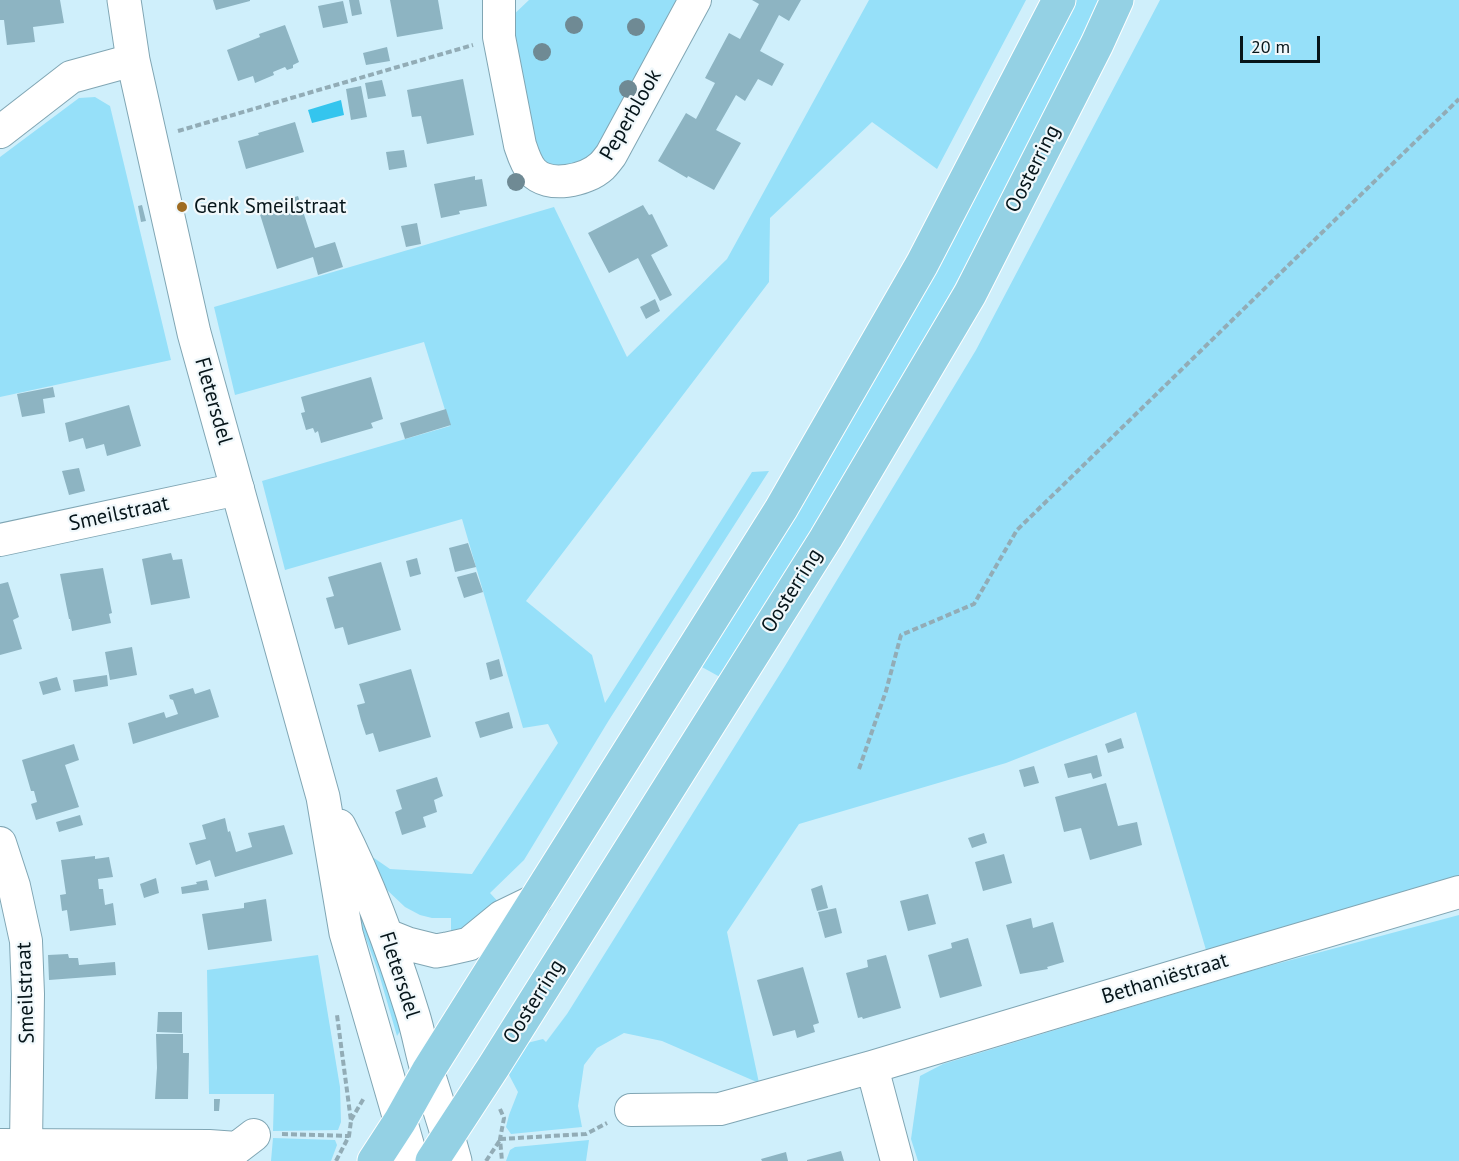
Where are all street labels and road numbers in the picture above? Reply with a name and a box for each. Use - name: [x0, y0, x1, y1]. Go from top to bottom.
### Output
- street label: Peperblook: [595, 65, 667, 165]
- street label: Oosterring: [1000, 121, 1066, 217]
- street label: Fletersdel: [189, 355, 237, 447]
- street label: Smeilstraat: [67, 491, 171, 537]
- street label: Oosterring: [756, 544, 828, 638]
- street label: Fletersdel: [373, 929, 425, 1021]
- street label: Smeilstraat: [12, 942, 40, 1044]
- street label: Bethaniëstraat: [1099, 948, 1231, 1010]
- street label: Oosterring: [498, 955, 570, 1049]

